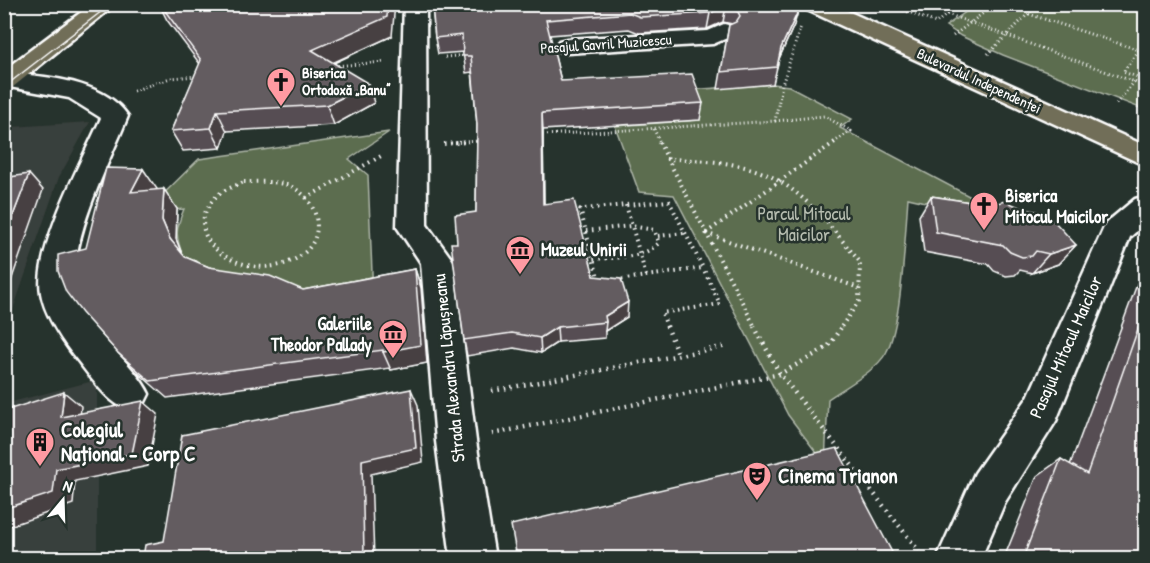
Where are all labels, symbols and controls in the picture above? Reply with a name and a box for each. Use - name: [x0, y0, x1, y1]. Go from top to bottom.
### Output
- street label: Pasajul Gavril Muzicescu: [540, 28, 672, 59]
- street label: Bulevardul Independenței: [914, 43, 1045, 119]
- place label: Biserica Ortodoxă „Banu”: [302, 62, 391, 100]
- church icon: Biserica Ortodoxă „Banu”: [265, 66, 297, 108]
- place label: Biserica Mitocul Maicilor: [1005, 183, 1108, 229]
- church icon: Biserica Mitocul Maicilor: [968, 190, 1000, 232]
- park label: Parcul Mitocul Maicilor: [758, 201, 851, 247]
- museum icon: Muzeul Unirii: [504, 234, 536, 276]
- place label: Muzeul Unirii: [541, 237, 627, 262]
- street label: Pasajul Mitocul Maicilor: [1023, 272, 1108, 422]
- street label: Strada Alexandru Lăpușneanu: [426, 273, 471, 463]
- place label: Galeriile Theodor Pallady: [270, 311, 373, 358]
- museum icon: Galeriile Theodor Pallady: [377, 318, 409, 360]
- place label: Colegiul Național - Corp C: [61, 415, 196, 469]
- building icon: Colegiul Național - Corp C: [24, 426, 56, 468]
- theatre icon: Cinema Trianon: [741, 460, 773, 502]
- place label: Cinema Trianon: [778, 461, 898, 490]
- north arrow: [33, 470, 93, 530]
- text: N: [60, 474, 76, 498]

